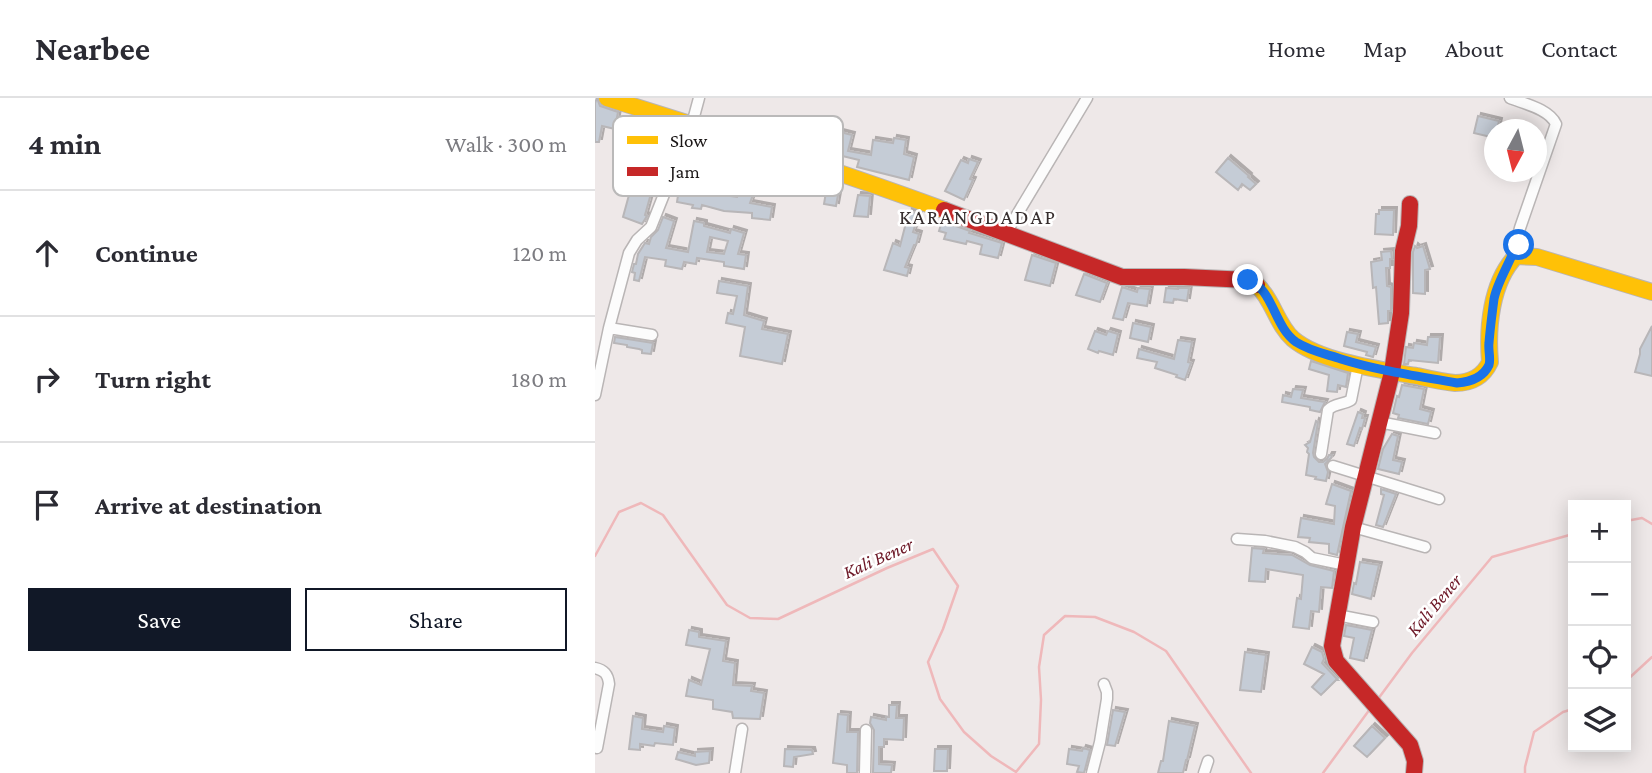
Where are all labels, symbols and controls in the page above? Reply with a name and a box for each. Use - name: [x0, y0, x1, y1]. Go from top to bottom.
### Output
- text: Nearbee: [35, 30, 150, 67]
- text: Home: [1268, 35, 1325, 62]
- text: Map: [1363, 35, 1407, 62]
- text: About: [1445, 35, 1503, 62]
- text: Contact: [1541, 35, 1617, 62]
- legend: [613, 116, 843, 196]
- north arrow: [1484, 119, 1547, 182]
- text: 4 min: [28, 127, 101, 160]
- text: Slow: [670, 130, 707, 151]
- text: Walk · 300 m: [445, 131, 567, 157]
- text: Jam: [668, 161, 700, 182]
- district label: KARANGDADAP: [899, 205, 1057, 229]
- route start: [1503, 229, 1534, 260]
- icon: ahead: [28, 234, 66, 272]
- text: Continue: [95, 239, 198, 268]
- text: 120 m: [513, 240, 567, 266]
- route end: [1232, 264, 1263, 295]
- icon: right: [28, 360, 66, 398]
- text: Turn right: [95, 365, 211, 394]
- text: 180 m: [511, 366, 567, 392]
- icon: arrive: [28, 486, 66, 524]
- text: Arrive at destination: [95, 491, 322, 520]
- map controls: [1568, 500, 1631, 752]
- button: +: [1568, 500, 1631, 563]
- water label: Kali Bener: [840, 533, 917, 583]
- button: −: [1568, 563, 1631, 626]
- water label: Kali Bener: [1402, 569, 1467, 640]
- button: Save: [28, 588, 291, 651]
- button: Share: [305, 588, 567, 651]
- button: locate: [1568, 626, 1631, 689]
- button: layers: [1568, 689, 1631, 752]

